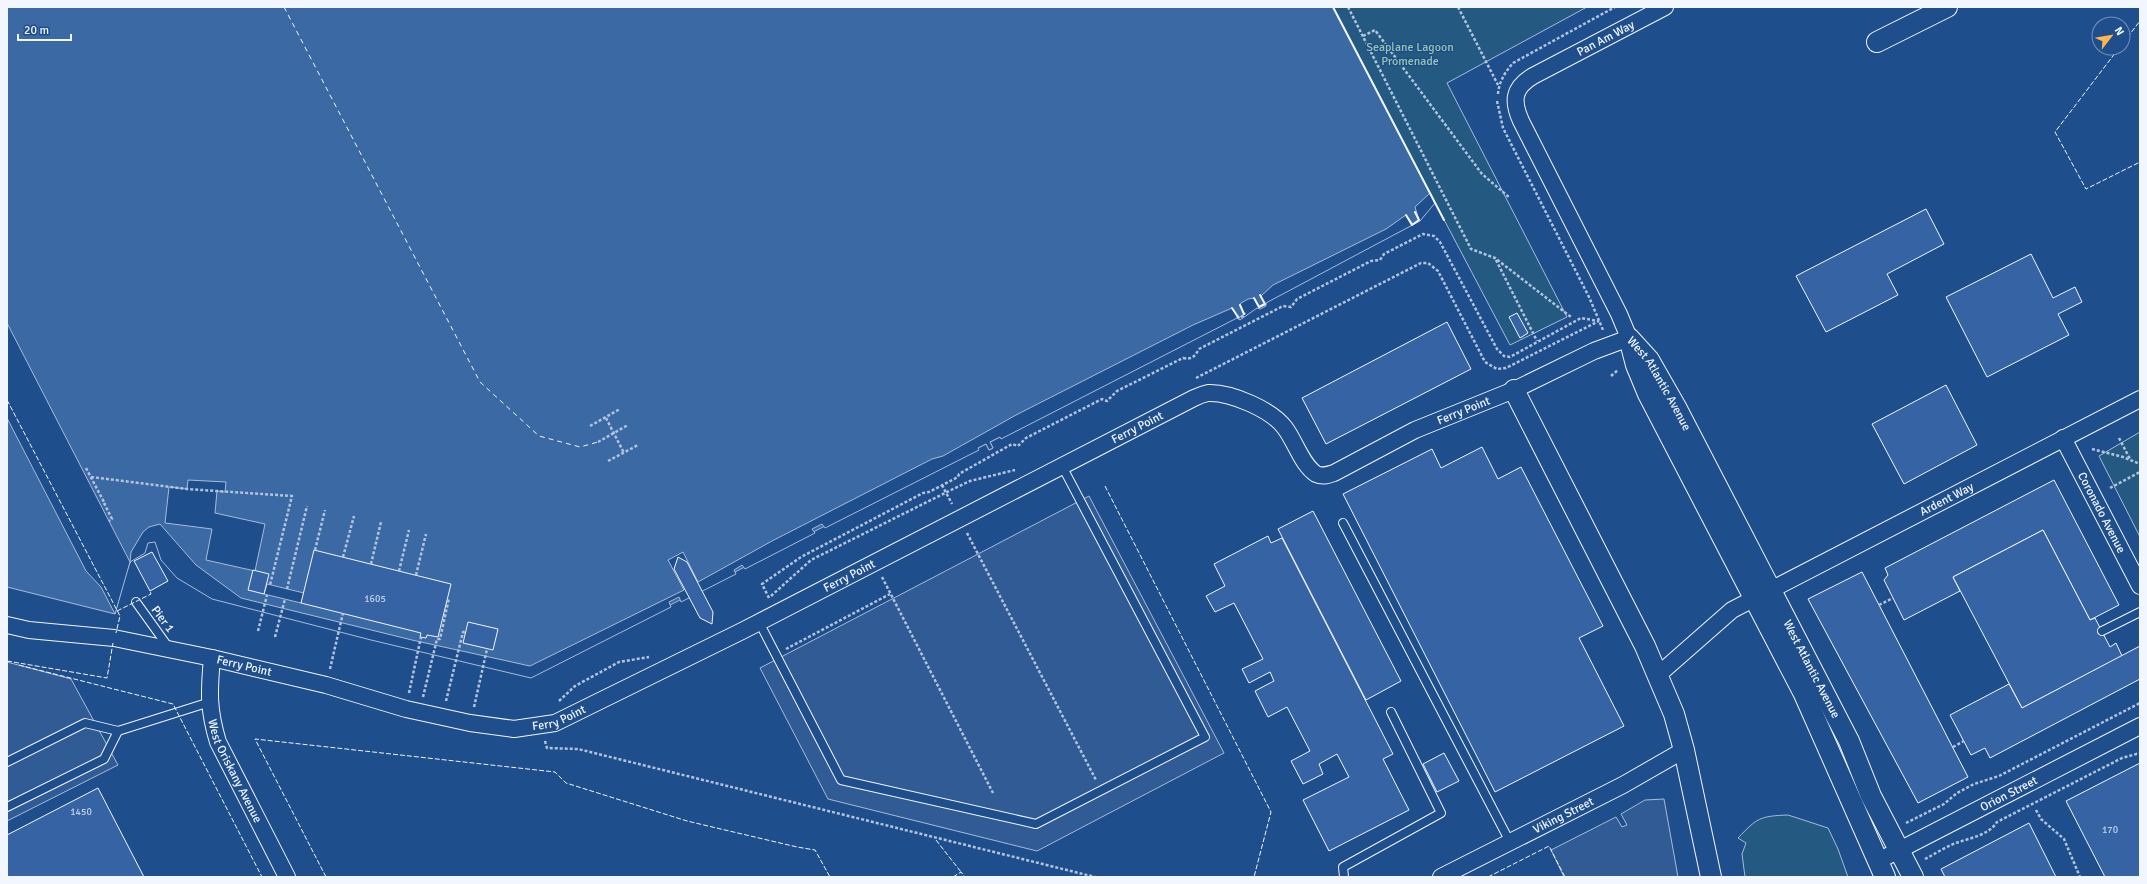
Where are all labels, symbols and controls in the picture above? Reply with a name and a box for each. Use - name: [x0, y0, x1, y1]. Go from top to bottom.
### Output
- scale bar: [18, 16, 71, 42]
- north arrow: [2091, 16, 2131, 56]
- street label: Pan Am Way: [1574, 17, 1637, 60]
- text: 20 m: [24, 23, 49, 38]
- text: N: [2112, 24, 2127, 38]
- park label: Seaplane Lagoon Promenade: [1366, 40, 1454, 69]
- street label: West Atlantic Avenue: [1623, 334, 1694, 433]
- street label: Ferry Point: [1435, 393, 1492, 428]
- street label: Ferry Point: [1109, 408, 1166, 447]
- street label: Coronado Avenue: [2074, 470, 2129, 556]
- street label: Ardent Way: [1917, 479, 1977, 520]
- street label: Ferry Point: [821, 557, 878, 596]
- house number: 1605: [364, 593, 386, 605]
- street label: Pier 1: [148, 603, 177, 636]
- street label: West Atlantic Avenue: [1780, 617, 1843, 721]
- street label: Ferry Point: [215, 652, 273, 680]
- street label: Ferry Point: [531, 702, 588, 734]
- street label: West Oriskany Avenue: [204, 718, 265, 826]
- street label: Orion Street: [1978, 773, 2040, 815]
- street label: Viking Street: [1531, 794, 1596, 837]
- house number: 1450: [70, 806, 92, 818]
- house number: 170: [2102, 824, 2118, 836]

